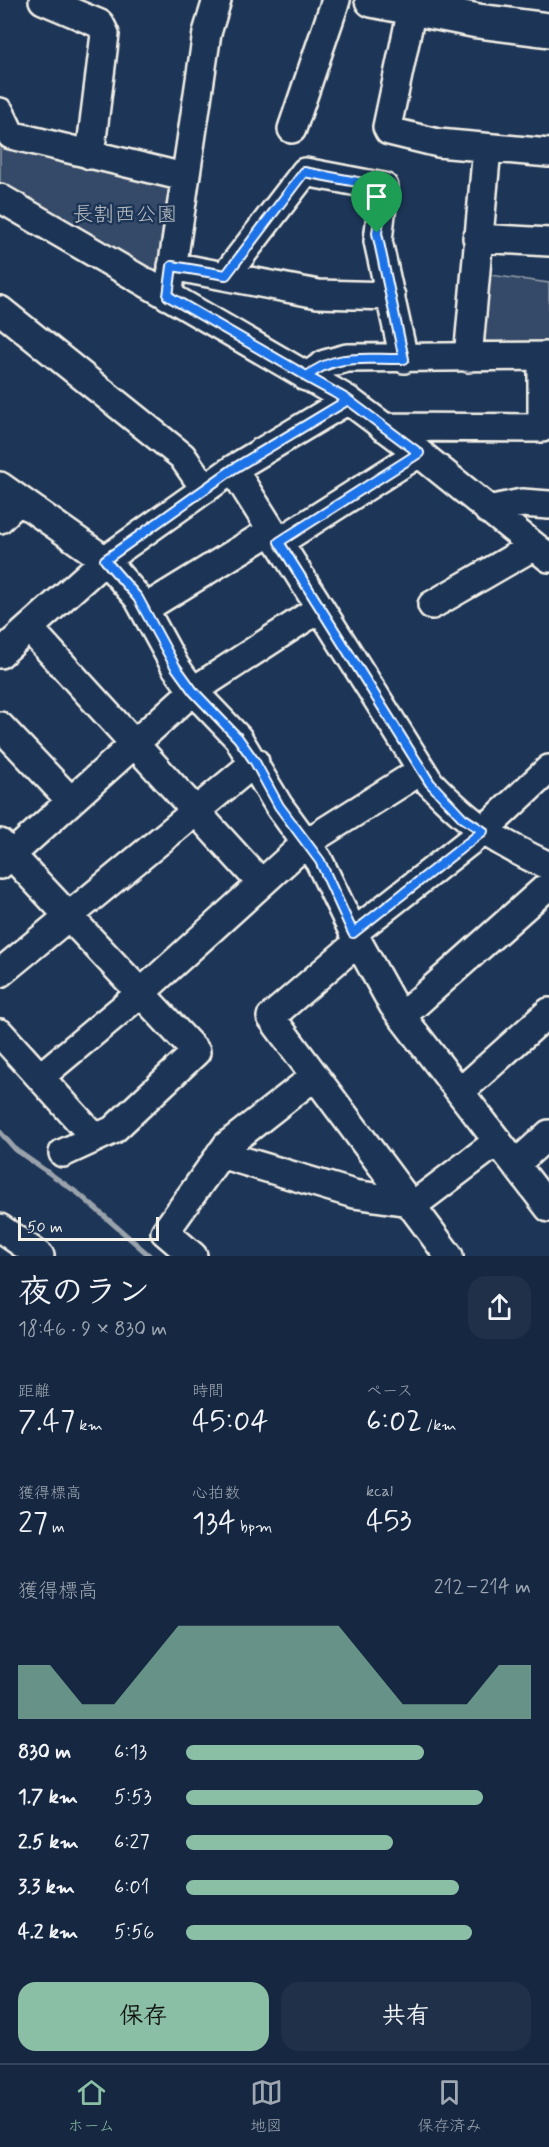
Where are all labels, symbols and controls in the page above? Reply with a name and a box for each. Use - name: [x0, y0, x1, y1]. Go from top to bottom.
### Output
- pin: [351, 171, 402, 233]
- icon: arrive: [360, 180, 393, 213]
- park label: 長割西公園: [73, 201, 178, 229]
- scale bar: [18, 1214, 159, 1242]
- text: 50 m: [27, 1217, 63, 1238]
- text: 夜のラン: [18, 1271, 150, 1315]
- button: share: [468, 1276, 531, 1339]
- text: 18:46 · 9 × 830 m: [18, 1316, 167, 1343]
- text: 距離: [18, 1381, 50, 1402]
- text: 時間: [192, 1381, 224, 1402]
- text: ペース: [366, 1381, 413, 1402]
- text: 7.47: [18, 1402, 75, 1441]
- text: 45:04: [192, 1402, 268, 1441]
- text: 6:02: [366, 1402, 422, 1441]
- text: km: [75, 1415, 103, 1436]
- text: /km: [422, 1415, 457, 1436]
- text: kcal: [366, 1481, 393, 1502]
- text: 獲得標高: [18, 1483, 82, 1504]
- text: 心拍数: [192, 1483, 240, 1504]
- text: 453: [366, 1502, 412, 1541]
- text: 27: [18, 1504, 48, 1543]
- text: 134: [192, 1504, 236, 1543]
- text: m: [48, 1517, 65, 1538]
- text: bpm: [236, 1517, 272, 1538]
- text: 212–214 m: [434, 1574, 531, 1601]
- text: 獲得標高: [18, 1578, 98, 1605]
- text: 830 m: [18, 1739, 71, 1766]
- text: 6:13: [114, 1739, 147, 1766]
- text: 1.7 km: [18, 1784, 78, 1811]
- text: 5:53: [114, 1784, 152, 1811]
- text: 2.5 km: [18, 1829, 79, 1856]
- text: 6:27: [114, 1829, 149, 1856]
- text: 3.3 km: [18, 1874, 75, 1901]
- text: 6:01: [114, 1874, 149, 1901]
- text: 4.2 km: [18, 1919, 78, 1946]
- text: 5:56: [114, 1919, 154, 1946]
- button: 保存: [18, 1982, 269, 2051]
- button: 共有: [281, 1982, 531, 2051]
- tab: ホーム: [67, 2076, 115, 2137]
- tab: 地図: [250, 2076, 283, 2137]
- tab: 保存済み: [418, 2076, 482, 2137]

